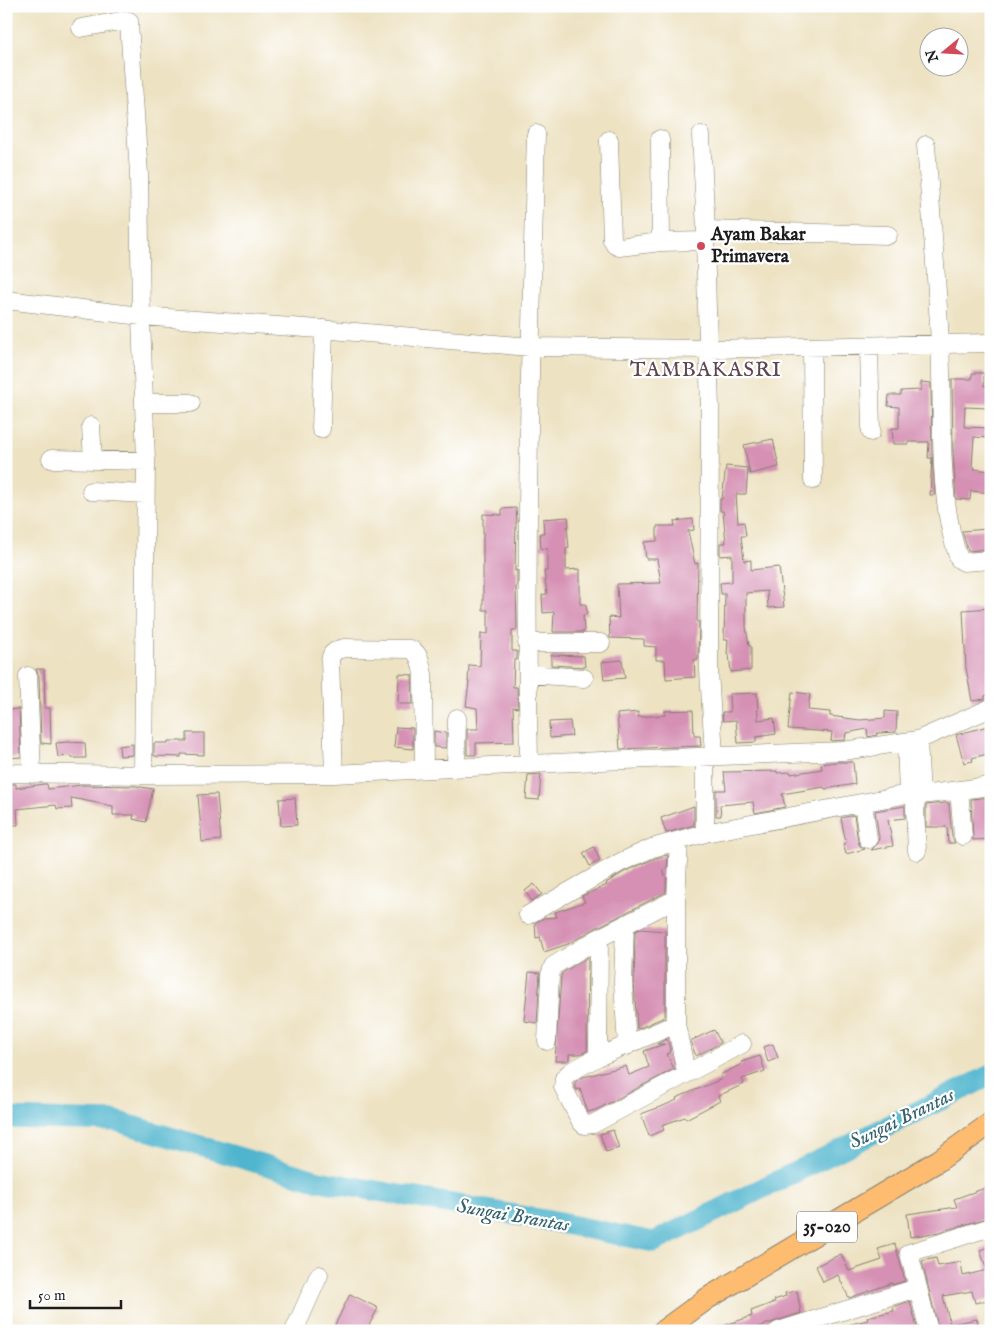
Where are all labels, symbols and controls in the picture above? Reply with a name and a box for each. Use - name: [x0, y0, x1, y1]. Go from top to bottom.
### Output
- north arrow: [920, 28, 970, 78]
- text: N: [922, 47, 943, 65]
- place label: Ayam Bakar Primavera: [710, 223, 807, 269]
- marker: Ayam Bakar Primavera: [695, 240, 707, 252]
- district label: TAMBAKASRI: [630, 357, 782, 384]
- water label: Sungai Brantas: [845, 1083, 959, 1156]
- water label: Sungai Brantas: [455, 1194, 571, 1239]
- road number: 35-020: [797, 1212, 857, 1242]
- scale bar: [30, 1277, 121, 1309]
- text: 50 m: [38, 1286, 66, 1305]

